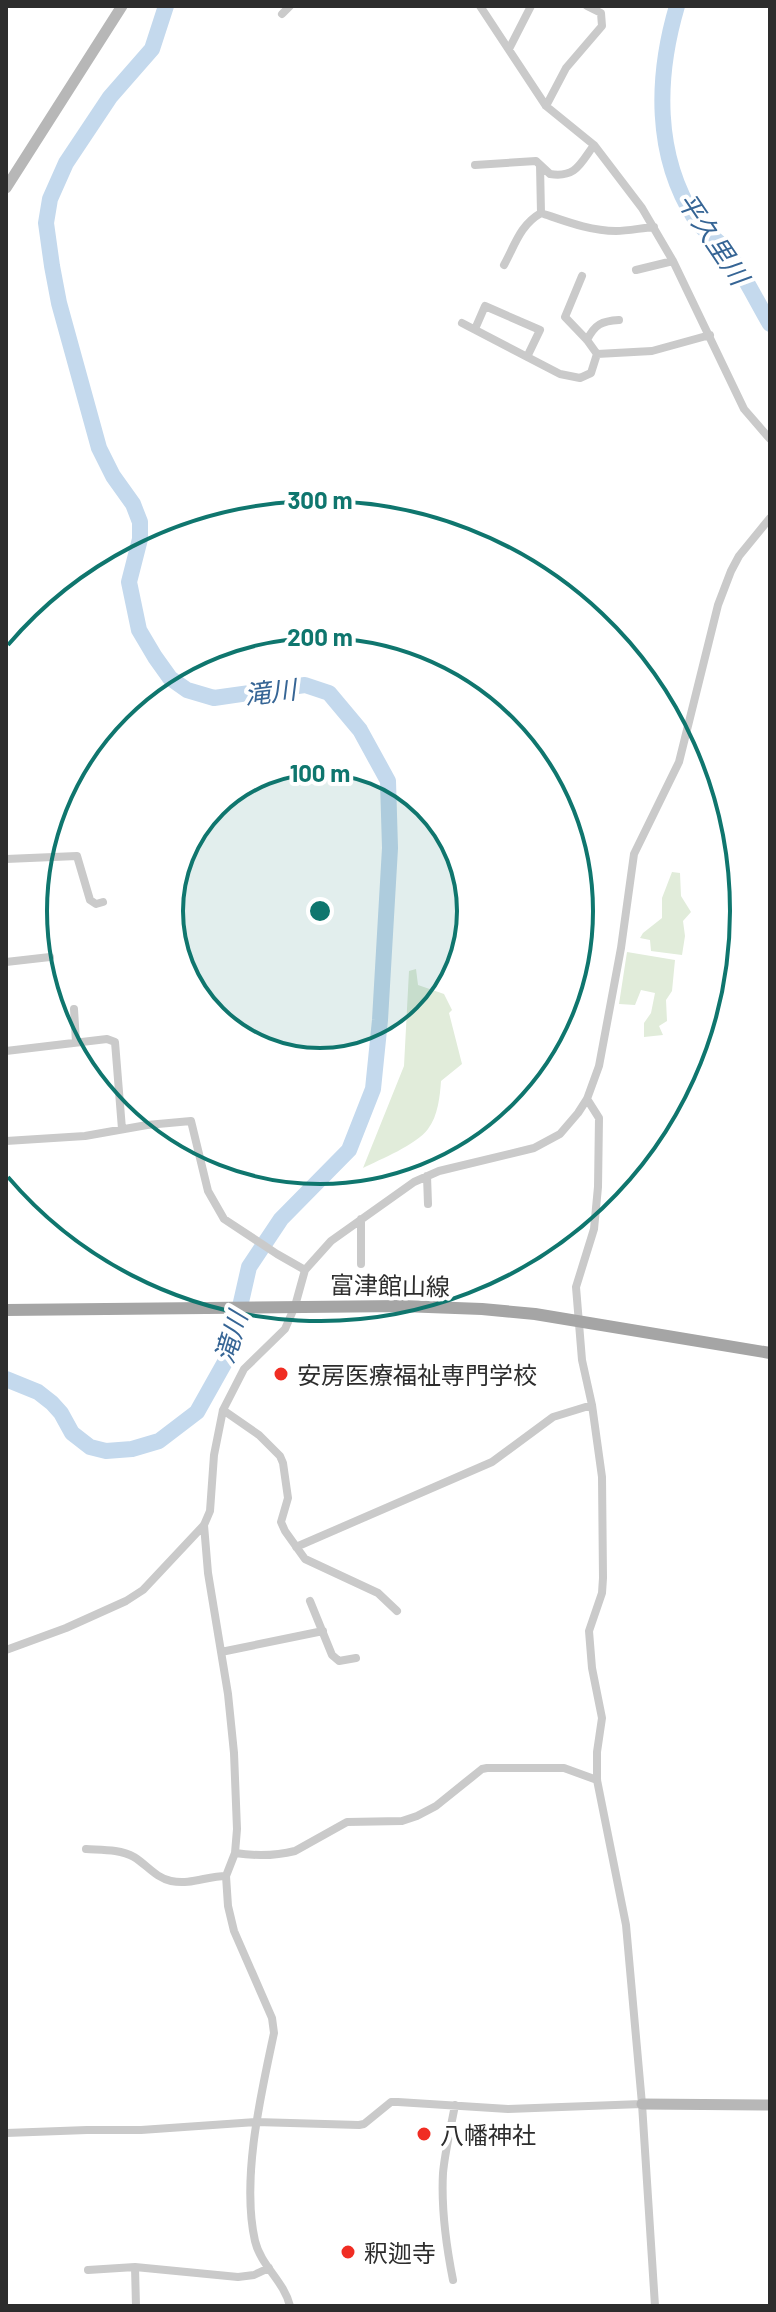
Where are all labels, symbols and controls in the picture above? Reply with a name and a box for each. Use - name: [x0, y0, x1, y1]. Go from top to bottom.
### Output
- water label: 平久里川: [672, 186, 758, 292]
- text: 300 m: [287, 485, 353, 514]
- text: 200 m: [287, 622, 353, 651]
- water label: 滝川: [242, 672, 301, 710]
- text: 100 m: [290, 758, 350, 787]
- centre of rings: [306, 897, 334, 925]
- street label: 富津館山線: [330, 1269, 450, 1301]
- water label: 滝川: [208, 1305, 253, 1366]
- place label: 安房医療福祉専門学校: [297, 1360, 537, 1389]
- marker: 安房医療福祉専門学校: [272, 1365, 290, 1383]
- place label: 八幡神社: [440, 2120, 536, 2149]
- marker: 八幡神社: [415, 2125, 433, 2143]
- place label: 釈迦寺: [364, 2238, 436, 2267]
- marker: 釈迦寺: [339, 2243, 357, 2261]

